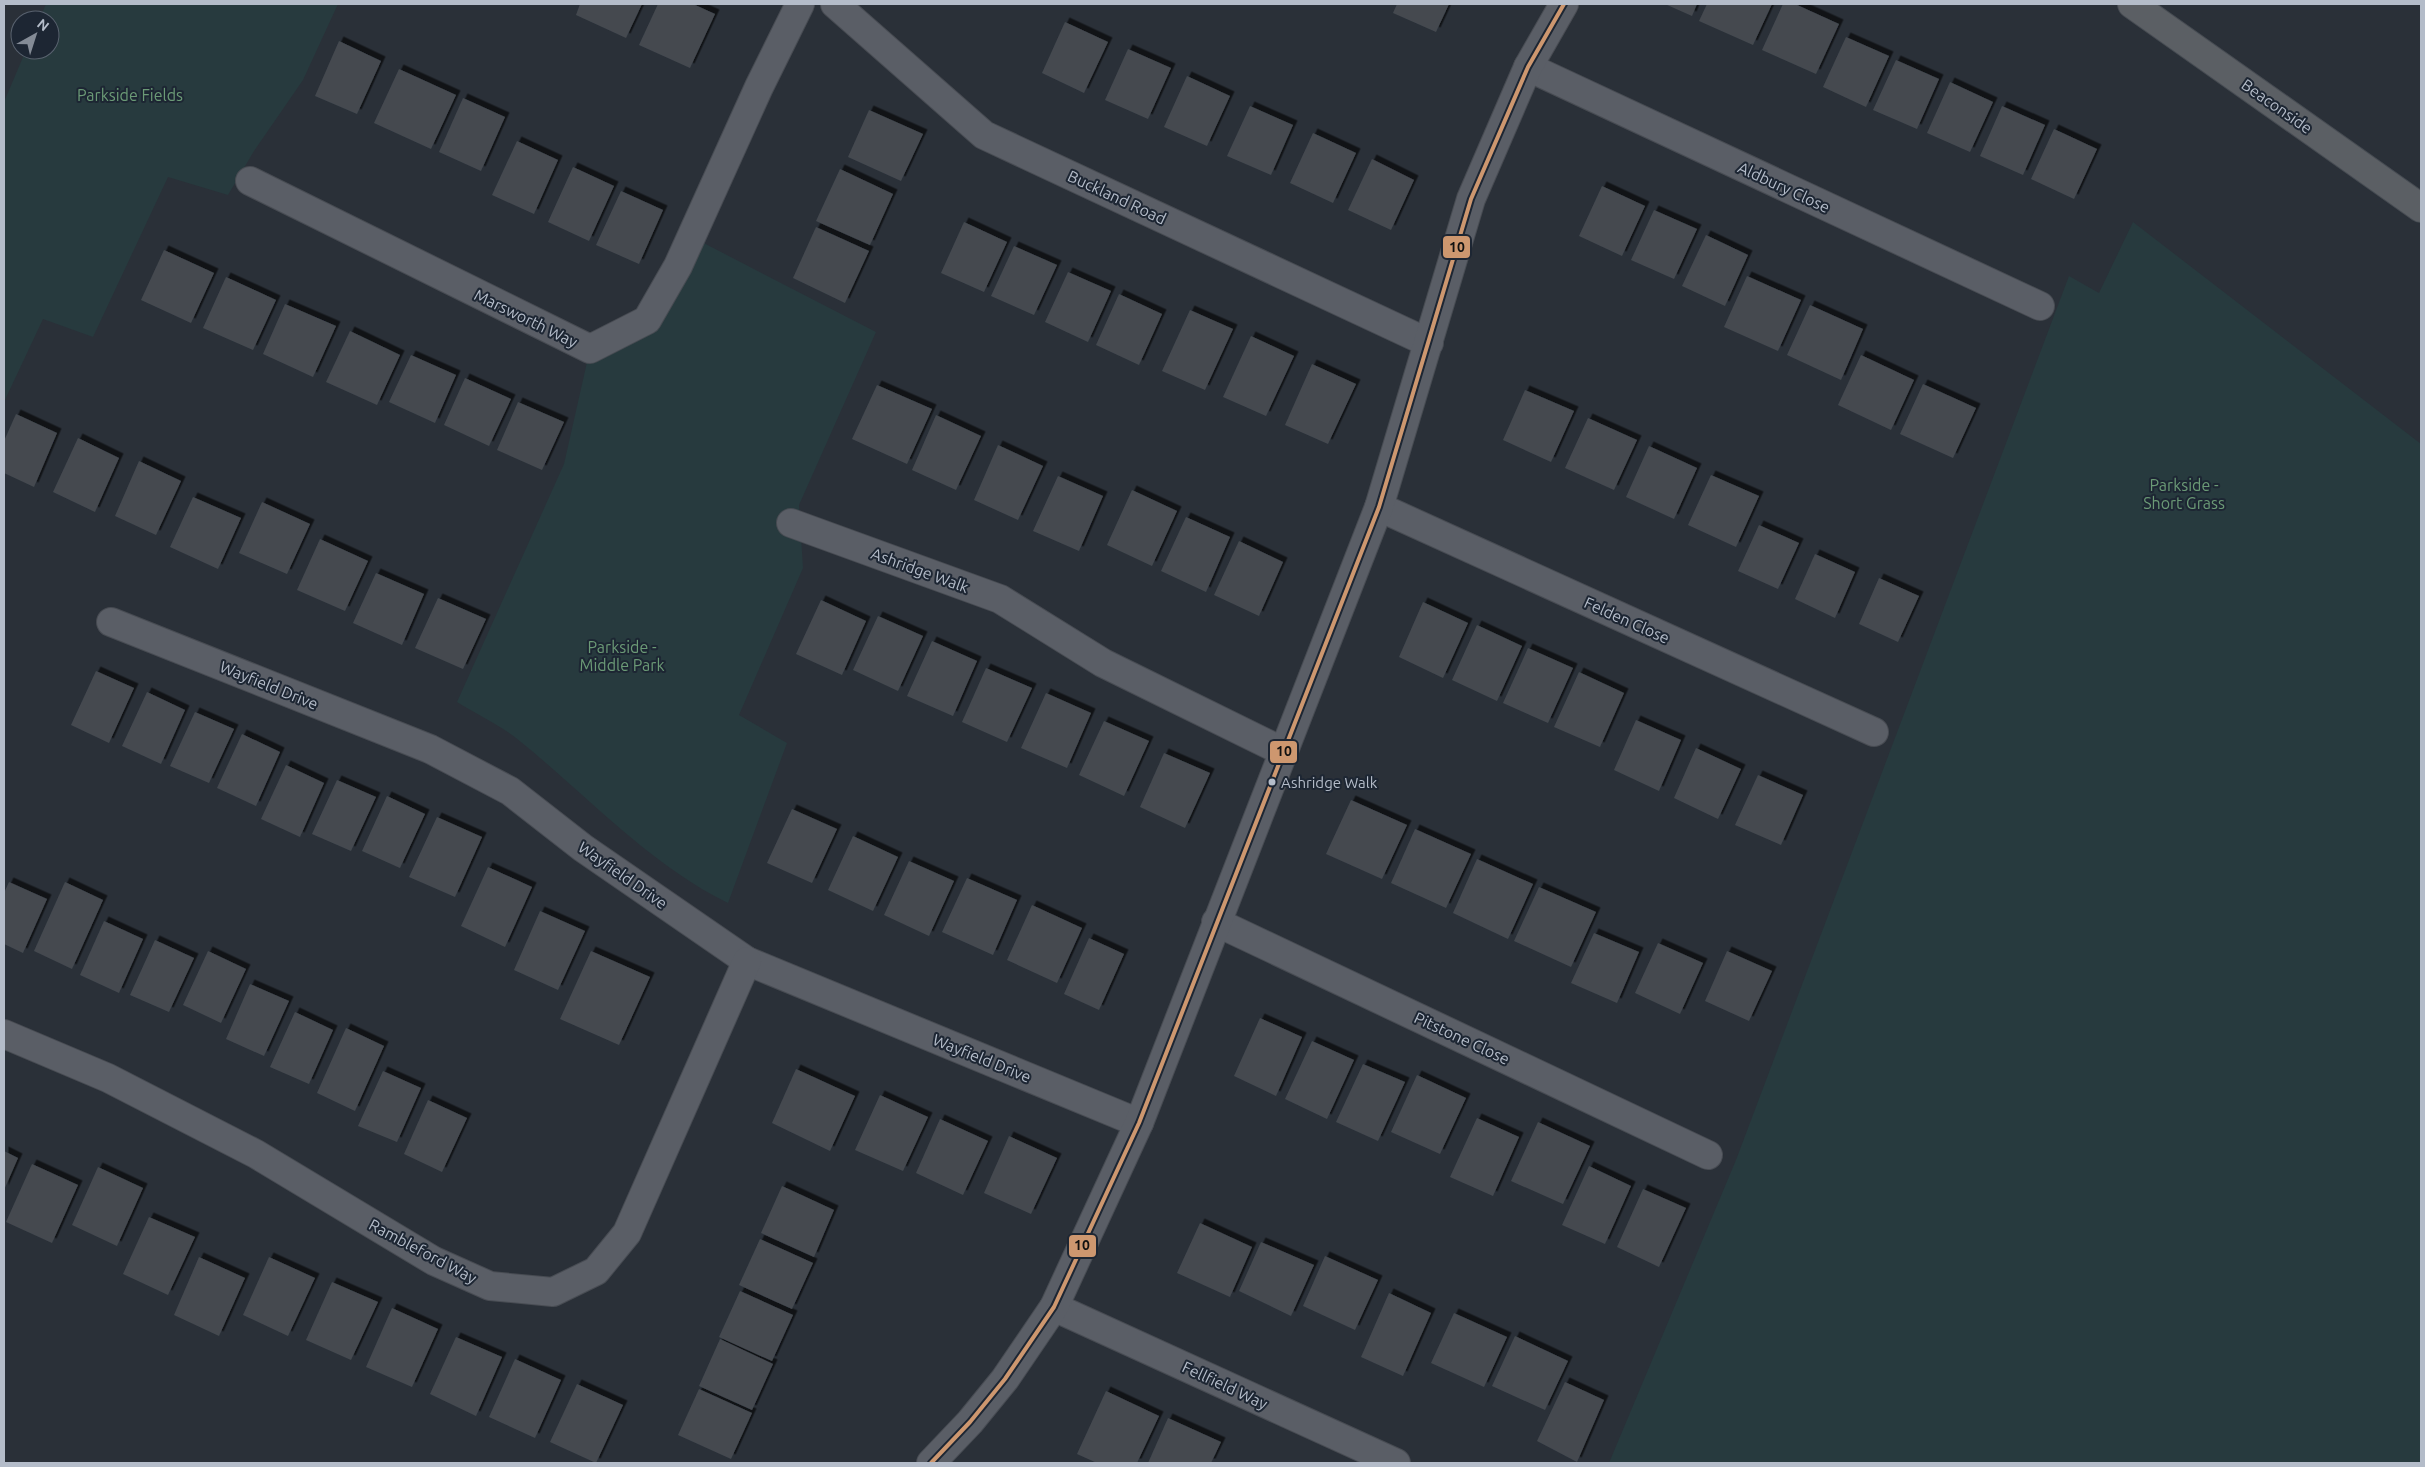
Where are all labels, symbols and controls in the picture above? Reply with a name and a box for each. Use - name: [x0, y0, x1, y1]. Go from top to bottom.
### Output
- north arrow: [10, 10, 60, 60]
- text: N: [34, 15, 52, 34]
- street label: Beaconside: [2238, 75, 2316, 137]
- park label: Parkside Fields: [77, 86, 183, 104]
- street label: Aldbury Close: [1735, 158, 1833, 216]
- street label: Buckland Road: [1065, 166, 1169, 228]
- line badge: 10: [1442, 235, 1471, 259]
- text: 10: [1449, 239, 1465, 255]
- street label: Marsworth Way: [472, 285, 581, 351]
- park label: Parkside - Short Grass: [2143, 476, 2225, 512]
- street label: Ashridge Walk: [869, 544, 971, 596]
- street label: Felden Close: [1582, 593, 1672, 647]
- park label: Parkside - Middle Park: [580, 638, 665, 674]
- street label: Wayfield Drive: [217, 657, 321, 713]
- line badge: 10: [1269, 740, 1298, 764]
- text: 10: [1276, 743, 1292, 759]
- place label: Ashridge Walk: [1281, 774, 1378, 791]
- marker: Ashridge Walk: [1267, 777, 1277, 787]
- street label: Wayfield Drive: [575, 838, 671, 912]
- street label: Pitstone Close: [1411, 1008, 1513, 1068]
- street label: Wayfield Drive: [930, 1030, 1034, 1086]
- street label: Rambleford Way: [366, 1215, 480, 1287]
- line badge: 10: [1068, 1234, 1097, 1258]
- text: 10: [1074, 1237, 1090, 1253]
- street label: Fellfield Way: [1179, 1357, 1271, 1413]

